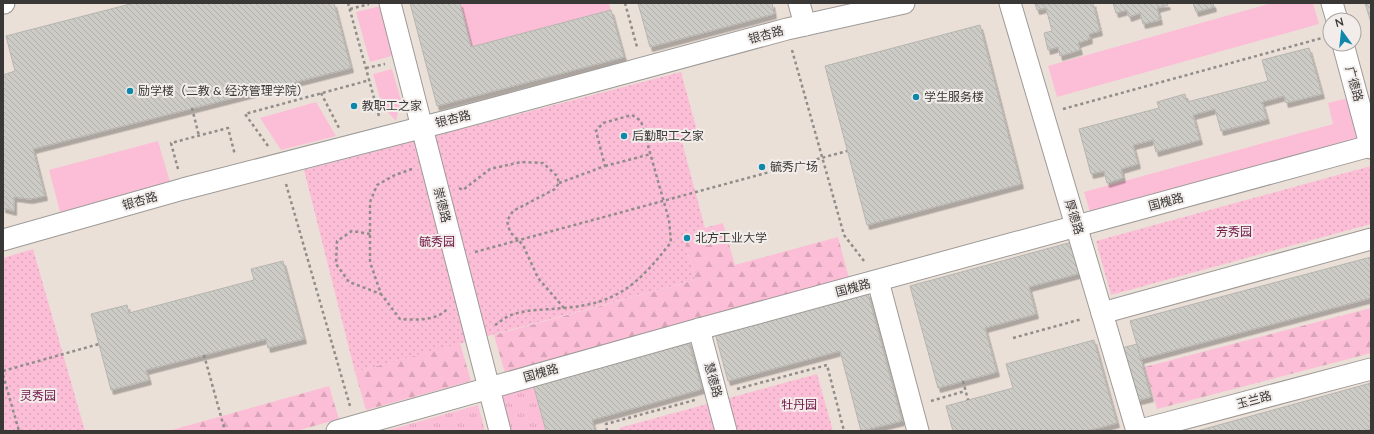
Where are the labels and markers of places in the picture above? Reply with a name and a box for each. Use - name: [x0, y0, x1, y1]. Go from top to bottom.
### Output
- place label: 励学楼（二教 & 经济管理学院）: [138, 83, 309, 98]
- marker: 励学楼（二教 & 经济管理学院）: [125, 86, 135, 96]
- place label: 学生服务楼: [924, 89, 984, 104]
- marker: 学生服务楼: [911, 92, 921, 102]
- place label: 教职工之家: [362, 98, 422, 113]
- marker: 教职工之家: [349, 101, 359, 111]
- place label: 后勤职工之家: [632, 128, 704, 143]
- marker: 后勤职工之家: [619, 131, 629, 141]
- place label: 毓秀广场: [770, 159, 818, 174]
- marker: 毓秀广场: [757, 162, 767, 172]
- place label: 北方工业大学: [695, 230, 767, 245]
- marker: 北方工业大学: [682, 233, 692, 243]

